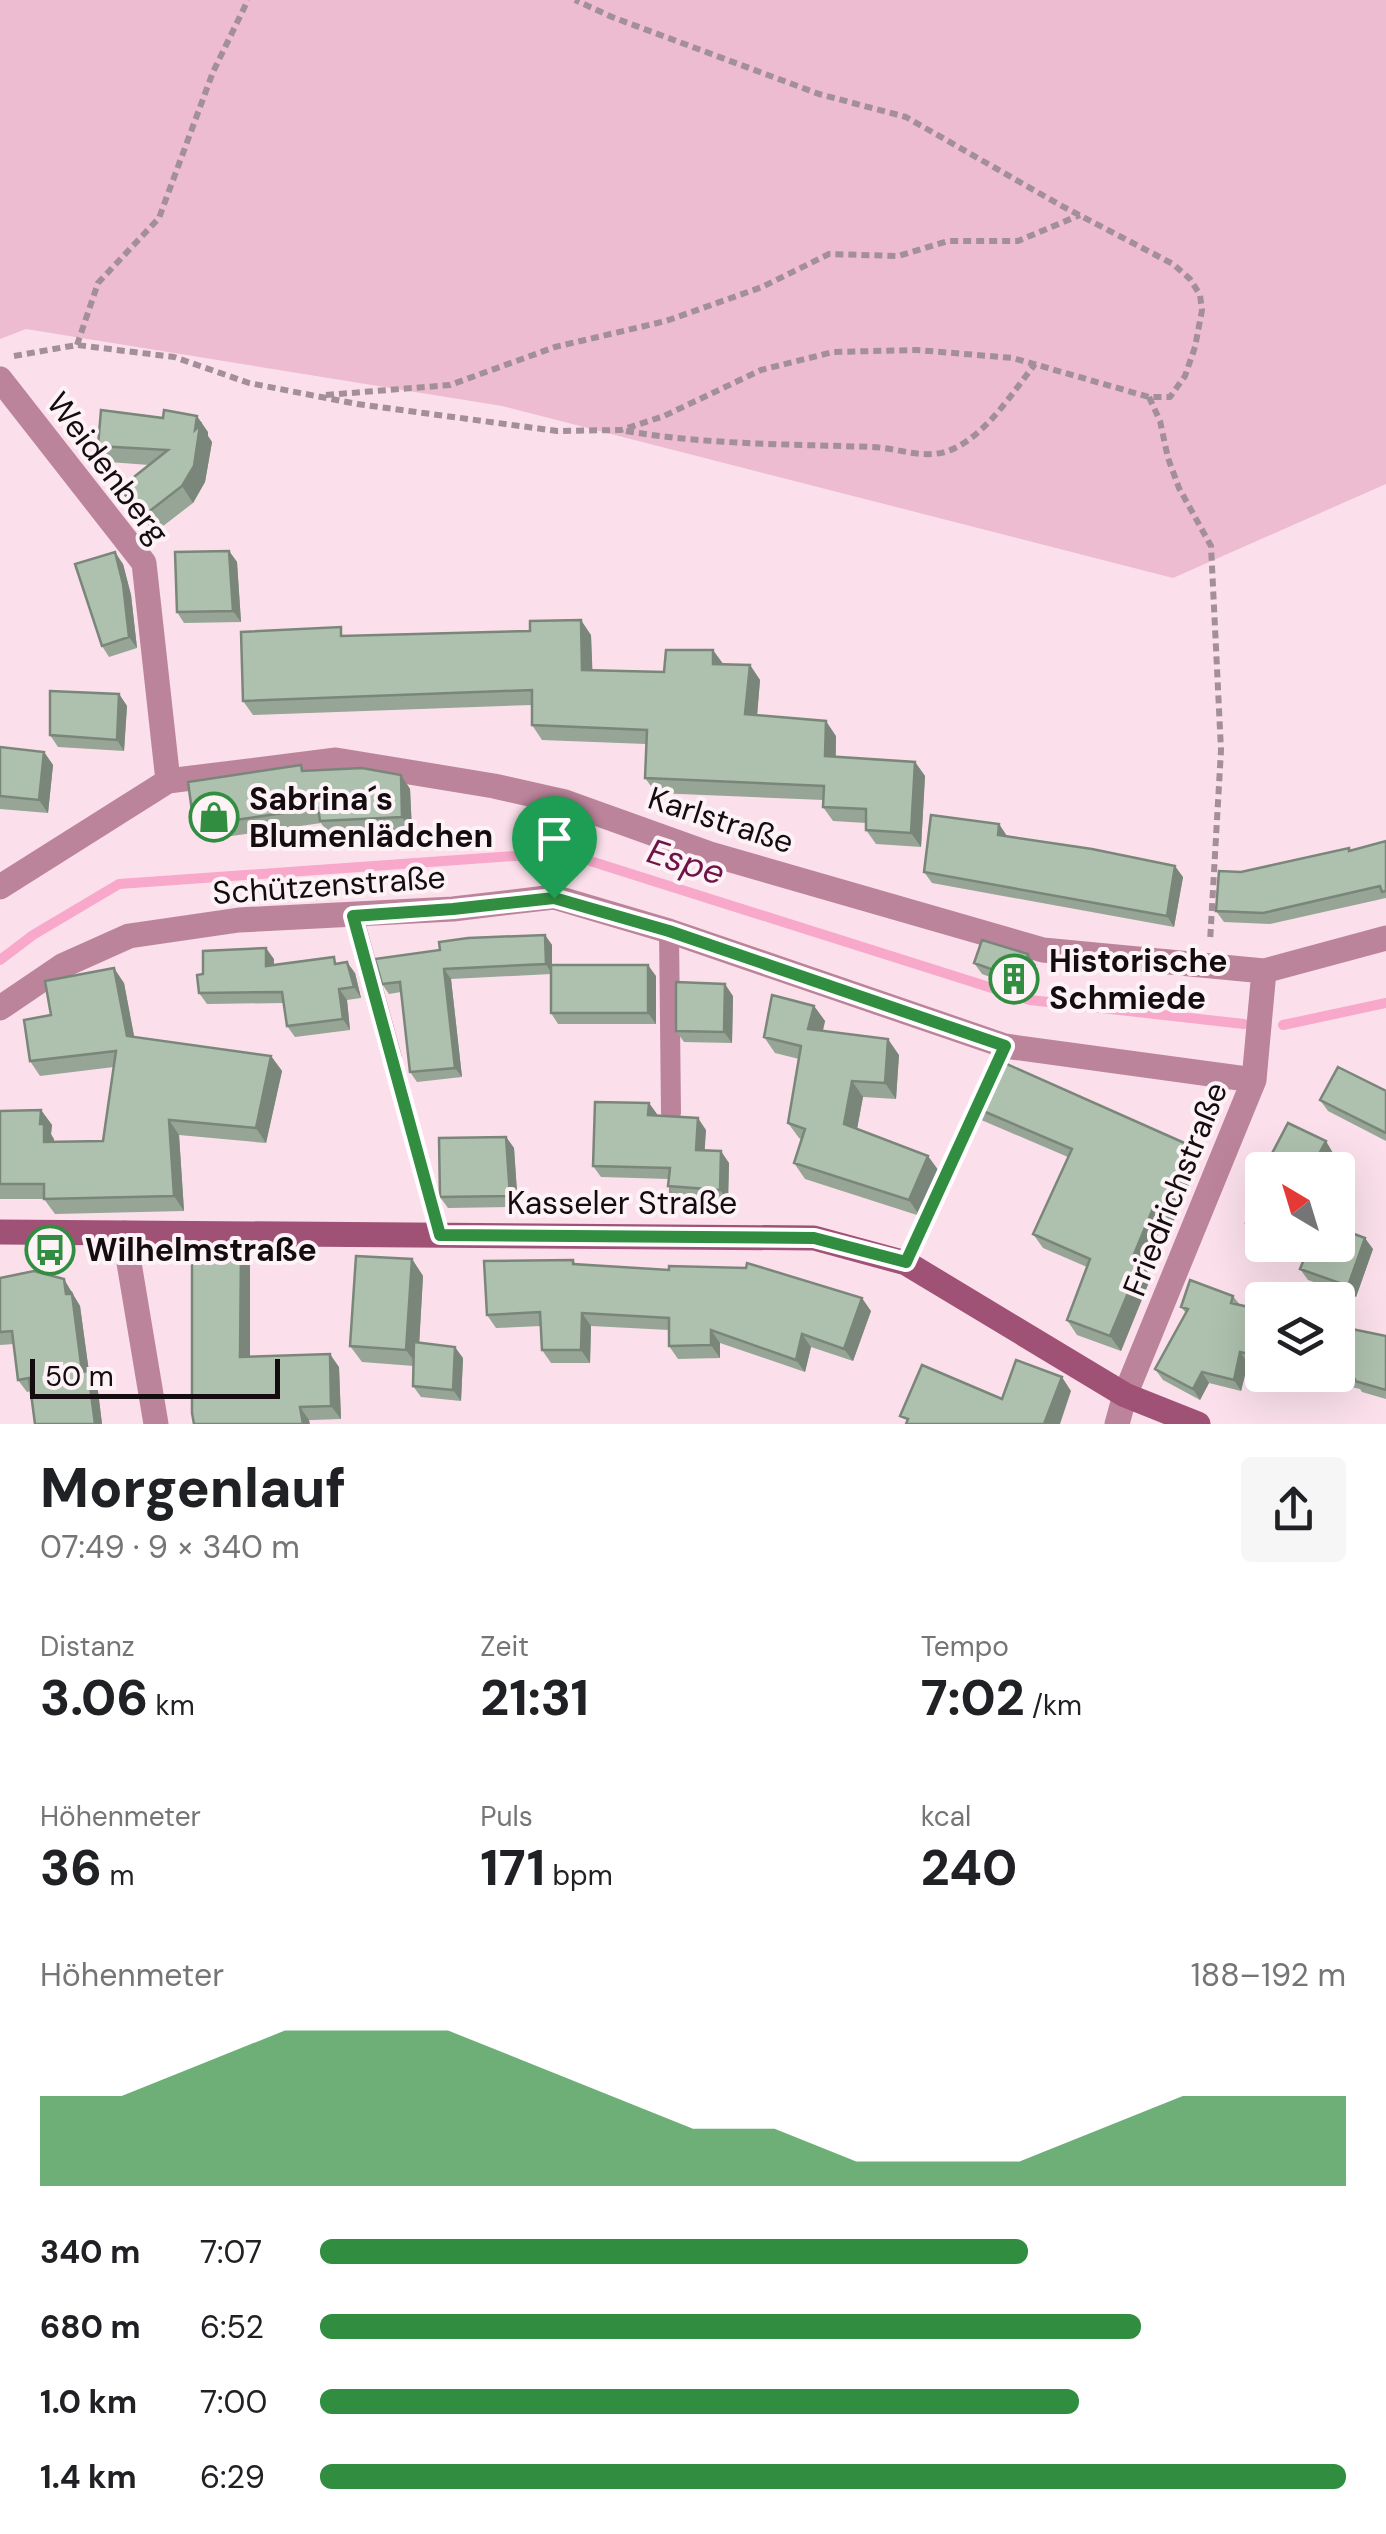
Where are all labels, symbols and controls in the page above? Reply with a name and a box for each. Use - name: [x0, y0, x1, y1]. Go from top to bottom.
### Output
- street label: Weidenberg: [37, 384, 179, 552]
- street label: Karlstraße: [643, 777, 799, 863]
- place label: Sabrina´s Blumenlädchen: [249, 778, 493, 857]
- shop icon: Sabrina´s Blumenlädchen: [188, 791, 240, 843]
- pin: [512, 796, 597, 899]
- icon: arrive: [527, 811, 582, 866]
- water label: Espe: [642, 828, 730, 896]
- street label: Schützenstraße: [211, 856, 447, 914]
- place label: Historische Schmiede: [1049, 940, 1227, 1019]
- building icon: Historische Schmiede: [988, 953, 1040, 1005]
- street label: Friedrichstraße: [1113, 1076, 1237, 1302]
- north arrow: [1245, 1152, 1355, 1262]
- map controls: [1245, 1152, 1355, 1392]
- street label: Kasseler Straße: [507, 1182, 737, 1224]
- bus stop icon: Wilhelmstraße: [24, 1224, 76, 1276]
- place label: Wilhelmstraße: [85, 1229, 317, 1271]
- button: layers: [1245, 1282, 1355, 1392]
- scale bar: [30, 1354, 280, 1398]
- text: 50 m: [45, 1358, 114, 1395]
- text: Morgenlauf: [40, 1452, 346, 1524]
- button: share: [1241, 1457, 1346, 1562]
- text: 07:49 · 9 × 340 m: [40, 1526, 300, 1568]
- text: Distanz: [40, 1628, 135, 1665]
- text: Zeit: [480, 1628, 529, 1665]
- text: Tempo: [921, 1628, 1009, 1665]
- text: 3.06: [40, 1665, 148, 1731]
- text: 21:31: [480, 1665, 589, 1731]
- text: 7:02: [921, 1665, 1025, 1731]
- text: km: [148, 1687, 195, 1724]
- text: /km: [1025, 1687, 1082, 1724]
- text: Höhenmeter: [40, 1798, 201, 1835]
- text: Puls: [480, 1798, 533, 1835]
- text: kcal: [921, 1798, 971, 1835]
- text: 36: [40, 1835, 102, 1901]
- text: 171: [480, 1835, 545, 1901]
- text: 240: [921, 1835, 1017, 1901]
- text: m: [102, 1857, 134, 1894]
- text: bpm: [545, 1857, 613, 1894]
- text: Höhenmeter: [40, 1954, 224, 1996]
- text: 188–192 m: [1191, 1954, 1346, 1996]
- text: 340 m: [40, 2231, 140, 2273]
- text: 7:07: [200, 2231, 262, 2273]
- text: 680 m: [40, 2306, 141, 2348]
- text: 6:52: [200, 2306, 264, 2348]
- text: 1.0 km: [40, 2381, 137, 2423]
- text: 7:00: [200, 2381, 267, 2423]
- text: 1.4 km: [40, 2456, 137, 2498]
- text: 6:29: [200, 2456, 265, 2498]

